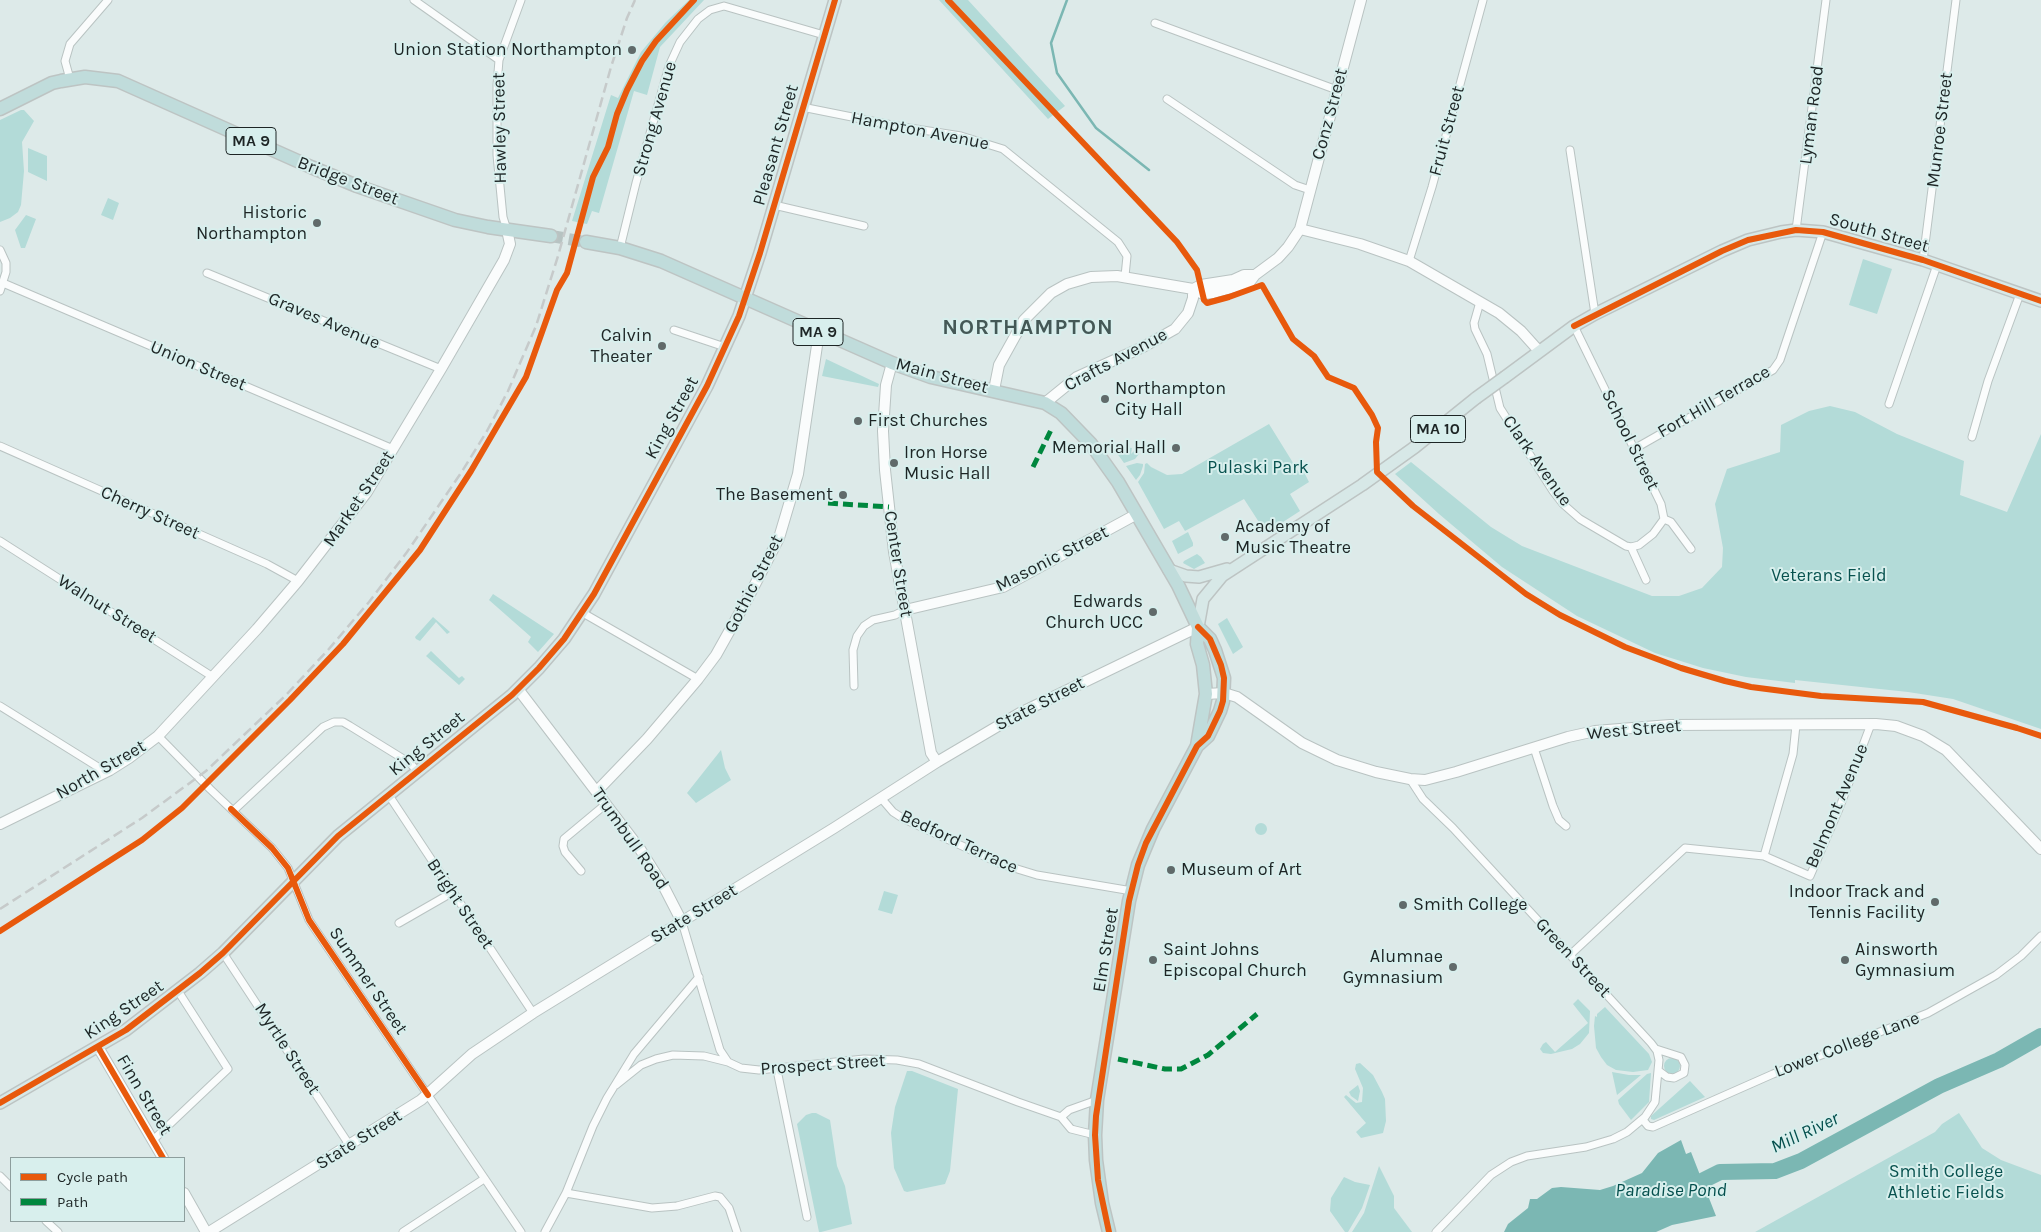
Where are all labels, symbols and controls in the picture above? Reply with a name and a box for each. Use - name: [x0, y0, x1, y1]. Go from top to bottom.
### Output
- place label: Union Station Northampton: [393, 39, 622, 61]
- marker: Union Station Northampton: [626, 44, 638, 56]
- street label: Strong Avenue: [628, 59, 682, 179]
- street label: Lyman Road: [1795, 64, 1829, 166]
- street label: Conz Street: [1307, 66, 1353, 162]
- street label: Munroe Street: [1922, 71, 1958, 189]
- street label: Hawley Street: [488, 72, 512, 184]
- street label: Pleasant Street: [748, 82, 804, 208]
- street label: Fruit Street: [1425, 83, 1469, 179]
- street label: Hampton Avenue: [849, 107, 991, 155]
- road number: MA 9: [226, 128, 276, 154]
- street label: Bridge Street: [294, 152, 402, 210]
- place label: Historic Northampton: [196, 202, 307, 244]
- street label: South Street: [1827, 208, 1931, 258]
- marker: Historic Northampton: [311, 217, 323, 229]
- street label: Graves Avenue: [265, 288, 383, 354]
- district label: NORTHAMPTON: [941, 315, 1115, 341]
- road number: MA 9: [793, 318, 843, 346]
- street label: Crafts Avenue: [1061, 324, 1171, 396]
- place label: Calvin Theater: [590, 325, 652, 368]
- street label: Union Street: [147, 336, 249, 396]
- marker: Calvin Theater: [656, 340, 668, 352]
- street label: Main Street: [893, 353, 991, 399]
- street label: Fort Hill Terrace: [1654, 361, 1774, 443]
- street label: King Street: [640, 373, 704, 463]
- place label: Northampton City Hall: [1115, 378, 1226, 420]
- street label: School Street: [1596, 386, 1664, 494]
- marker: Northampton City Hall: [1099, 393, 1111, 405]
- place label: First Churches: [868, 410, 988, 432]
- street label: Clark Avenue: [1498, 411, 1576, 511]
- marker: First Churches: [852, 415, 864, 427]
- road number: MA 10: [1410, 416, 1466, 442]
- place label: Memorial Hall: [1052, 437, 1166, 459]
- place label: Iron Horse Music Hall: [904, 442, 991, 484]
- marker: Memorial Hall: [1170, 442, 1182, 454]
- street label: Market Street: [319, 447, 399, 551]
- marker: Iron Horse Music Hall: [888, 457, 900, 469]
- park label: Pulaski Park: [1207, 457, 1309, 479]
- street label: Cherry Street: [97, 482, 203, 544]
- place label: The Basement: [716, 484, 833, 506]
- marker: The Basement: [837, 489, 849, 501]
- street label: Center Street: [879, 509, 917, 619]
- place label: Academy of Music Theatre: [1235, 516, 1351, 558]
- street label: Masonic Street: [992, 521, 1112, 597]
- street label: Gothic Street: [720, 531, 788, 637]
- marker: Academy of Music Theatre: [1219, 531, 1231, 543]
- park label: Veterans Field: [1771, 565, 1887, 587]
- street label: Walnut Street: [53, 570, 161, 648]
- place label: Edwards Church UCC: [1045, 591, 1143, 634]
- marker: Edwards Church UCC: [1147, 606, 1159, 618]
- street label: State Street: [992, 672, 1088, 736]
- street label: King Street: [385, 707, 469, 781]
- street label: West Street: [1586, 715, 1682, 745]
- street label: North Street: [52, 736, 150, 804]
- street label: Belmont Avenue: [1801, 740, 1873, 872]
- street label: Trumbull Road: [587, 784, 673, 894]
- street label: Bedford Terrace: [897, 805, 1021, 879]
- street label: Bright Street: [422, 855, 498, 953]
- place label: Museum of Art: [1181, 859, 1302, 881]
- marker: Museum of Art: [1165, 864, 1177, 876]
- street label: State Street: [647, 880, 741, 948]
- place label: Indoor Track and Tennis Facility: [1789, 881, 1925, 924]
- place label: Smith College: [1413, 894, 1528, 916]
- marker: Indoor Track and Tennis Facility: [1929, 896, 1941, 908]
- marker: Smith College: [1397, 899, 1409, 911]
- street label: Elm Street: [1089, 906, 1123, 994]
- street label: Green Street: [1531, 914, 1615, 1002]
- street label: Summer Street: [324, 923, 412, 1039]
- place label: Saint Johns Episcopal Church: [1163, 939, 1307, 982]
- place label: Ainsworth Gymnasium: [1855, 939, 1955, 982]
- place label: Alumnae Gymnasium: [1343, 946, 1443, 989]
- marker: Saint Johns Episcopal Church: [1147, 954, 1159, 966]
- marker: Ainsworth Gymnasium: [1839, 954, 1851, 966]
- marker: Alumnae Gymnasium: [1447, 961, 1459, 973]
- street label: King Street: [80, 976, 168, 1044]
- street label: Myrtle Street: [249, 999, 325, 1099]
- street label: Lower College Lane: [1771, 1007, 1923, 1083]
- street label: Prospect Street: [760, 1050, 886, 1080]
- street label: Finn Street: [112, 1051, 176, 1139]
- street label: State Street: [312, 1105, 406, 1175]
- water label: Mill River: [1767, 1107, 1843, 1159]
- legend: [10, 1157, 185, 1222]
- park label: Smith College Athletic Fields: [1887, 1161, 2005, 1204]
- text: Cycle path: [57, 1168, 128, 1186]
- water label: Paradise Pond: [1615, 1180, 1727, 1202]
- text: Path: [57, 1193, 88, 1211]

